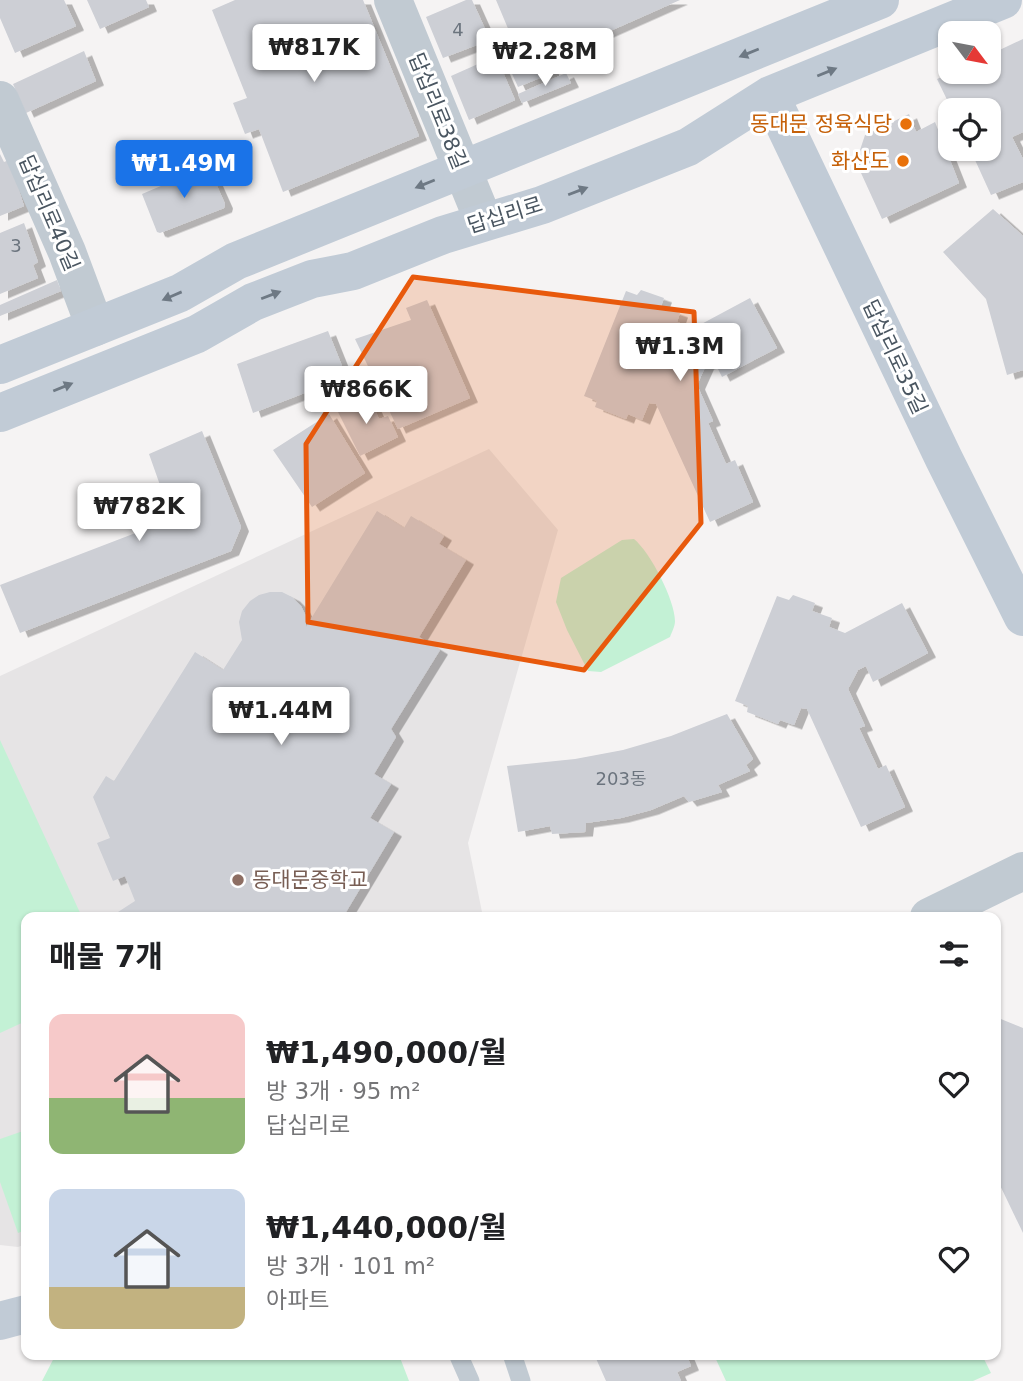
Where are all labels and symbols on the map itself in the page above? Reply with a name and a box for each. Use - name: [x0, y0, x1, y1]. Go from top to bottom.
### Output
- house number: 4: [452, 19, 464, 40]
- north arrow: [938, 21, 1001, 84]
- pin: ₩817K: [265, 24, 363, 84]
- pin: ₩2.28M: [488, 28, 602, 88]
- one-way arrow: [738, 48, 759, 59]
- street label: 답십리로38길: [404, 49, 472, 173]
- one-way arrow: [817, 67, 838, 78]
- place label: 동대문 정육식당: [750, 112, 892, 136]
- marker: 동대문 정육식당: [898, 116, 914, 132]
- pin: ₩1.49M: [127, 140, 241, 200]
- place label: 화산도: [831, 149, 889, 173]
- street label: 답십리로40길: [14, 152, 84, 274]
- marker: 화산도: [895, 153, 911, 169]
- one-way arrow: [414, 179, 435, 190]
- one-way arrow: [568, 185, 589, 196]
- street label: 답십리로: [465, 192, 545, 238]
- house number: 3: [10, 235, 22, 256]
- one-way arrow: [260, 289, 281, 300]
- one-way arrow: [162, 290, 182, 302]
- street label: 답십리로35길: [858, 296, 932, 418]
- pin: ₩1.3M: [631, 324, 729, 383]
- pin: ₩866K: [317, 366, 415, 426]
- one-way arrow: [53, 382, 74, 393]
- pin: ₩782K: [90, 484, 188, 543]
- pin: ₩1.44M: [224, 688, 338, 747]
- house number: 203동: [596, 768, 646, 789]
- place label: 동대문중학교: [252, 868, 368, 892]
- marker: 동대문중학교: [230, 872, 246, 888]

